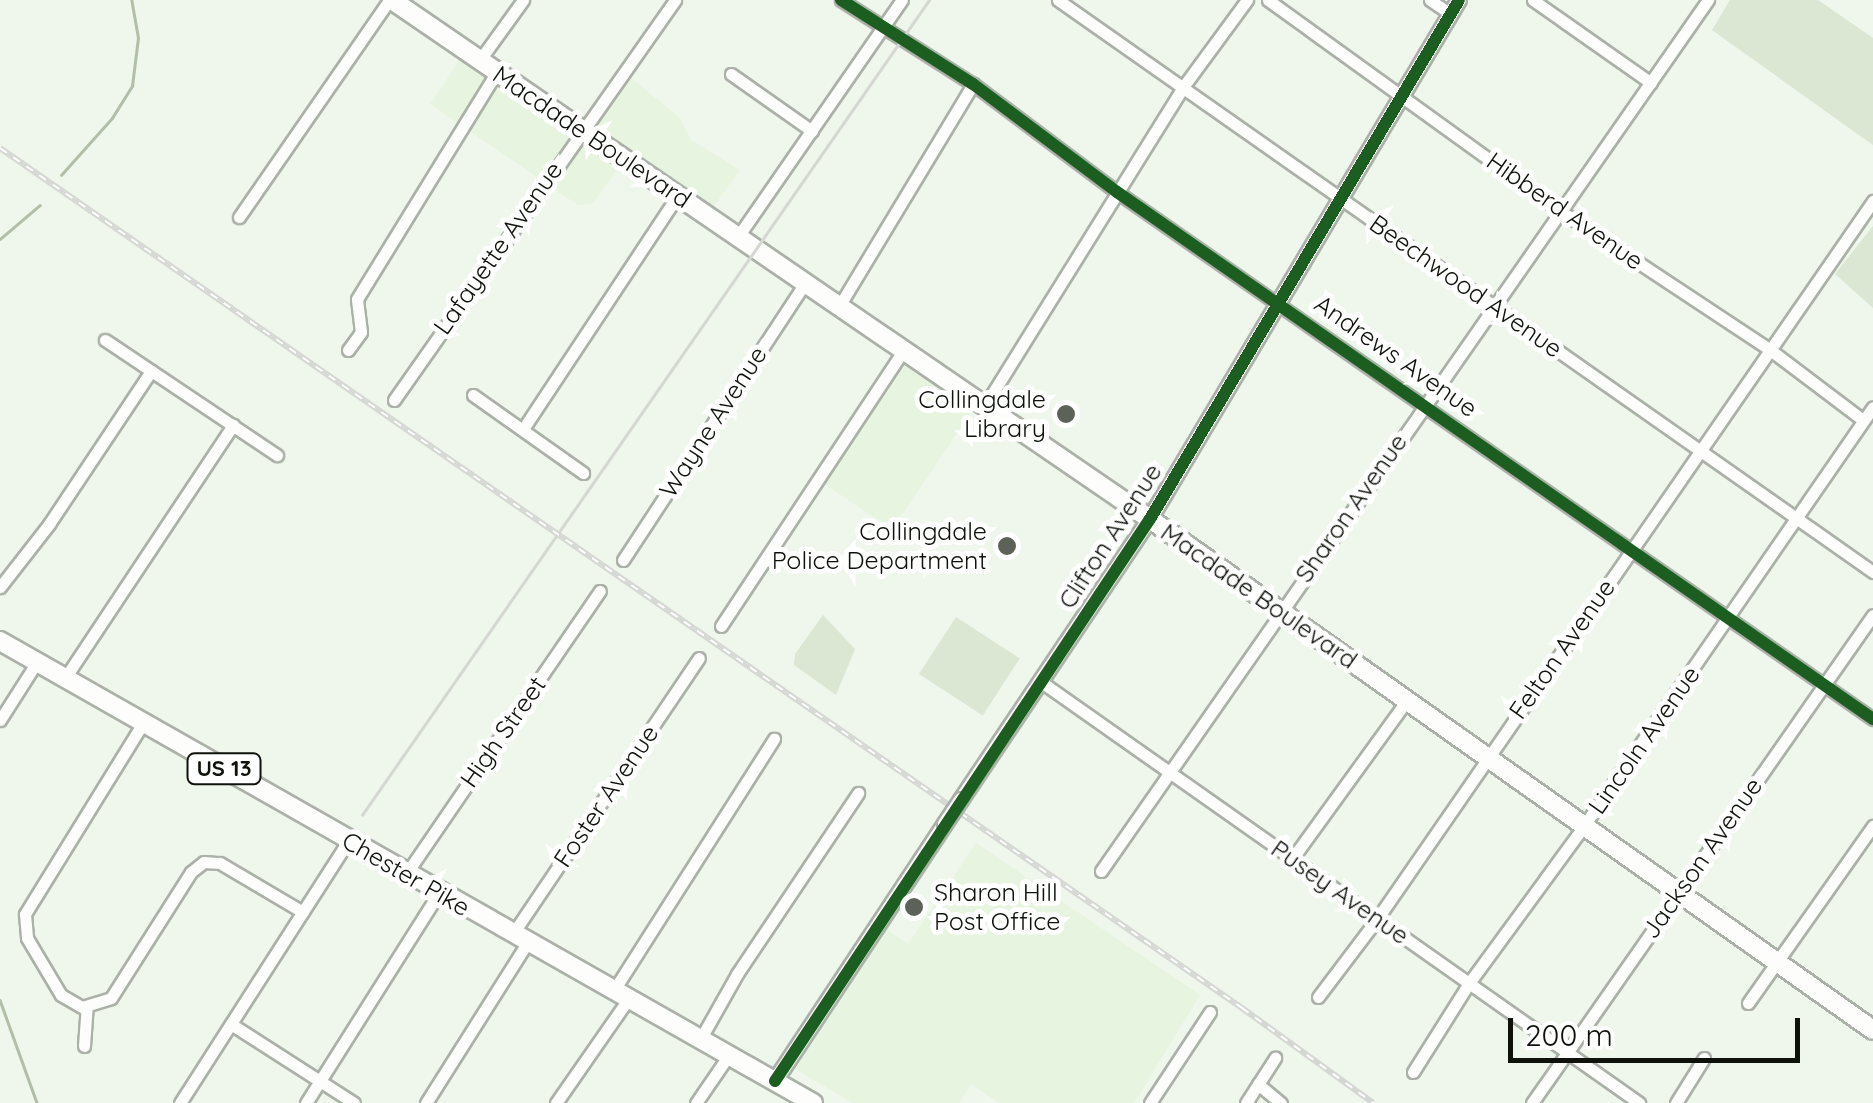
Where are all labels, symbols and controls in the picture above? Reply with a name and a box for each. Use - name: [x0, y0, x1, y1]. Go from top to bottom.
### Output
- street label: Macdade Boulevard: [487, 59, 697, 215]
- street label: Hibberd Avenue: [1481, 146, 1649, 276]
- street label: Lafayette Avenue: [427, 156, 569, 340]
- street label: Beechwood Avenue: [1364, 208, 1568, 364]
- street label: Andrews Avenue: [1309, 289, 1483, 423]
- street label: Wayne Avenue: [653, 341, 773, 503]
- place label: Collingdale Library: [918, 385, 1046, 444]
- marker: Collingdale Library: [1055, 403, 1077, 425]
- street label: Sharon Avenue: [1289, 428, 1413, 588]
- street label: Clifton Avenue: [1052, 458, 1168, 614]
- place label: Collingdale Police Department: [772, 517, 987, 576]
- street label: Macdade Boulevard: [1155, 517, 1363, 675]
- marker: Collingdale Police Department: [996, 535, 1018, 557]
- street label: Felton Avenue: [1503, 573, 1621, 725]
- street label: Lincoln Avenue: [1582, 660, 1706, 820]
- street label: High Street: [454, 671, 552, 793]
- street label: Foster Avenue: [547, 719, 665, 873]
- road number: US 13: [186, 752, 262, 786]
- street label: Jackson Avenue: [1635, 772, 1769, 944]
- street label: Chester Pike: [337, 825, 475, 923]
- street label: Pusey Avenue: [1265, 833, 1415, 951]
- place label: Sharon Hill Post Office: [934, 878, 1060, 937]
- marker: Sharon Hill Post Office: [903, 896, 925, 918]
- scale bar: [1513, 998, 1806, 1060]
- text: 200 m: [1525, 1016, 1613, 1054]

